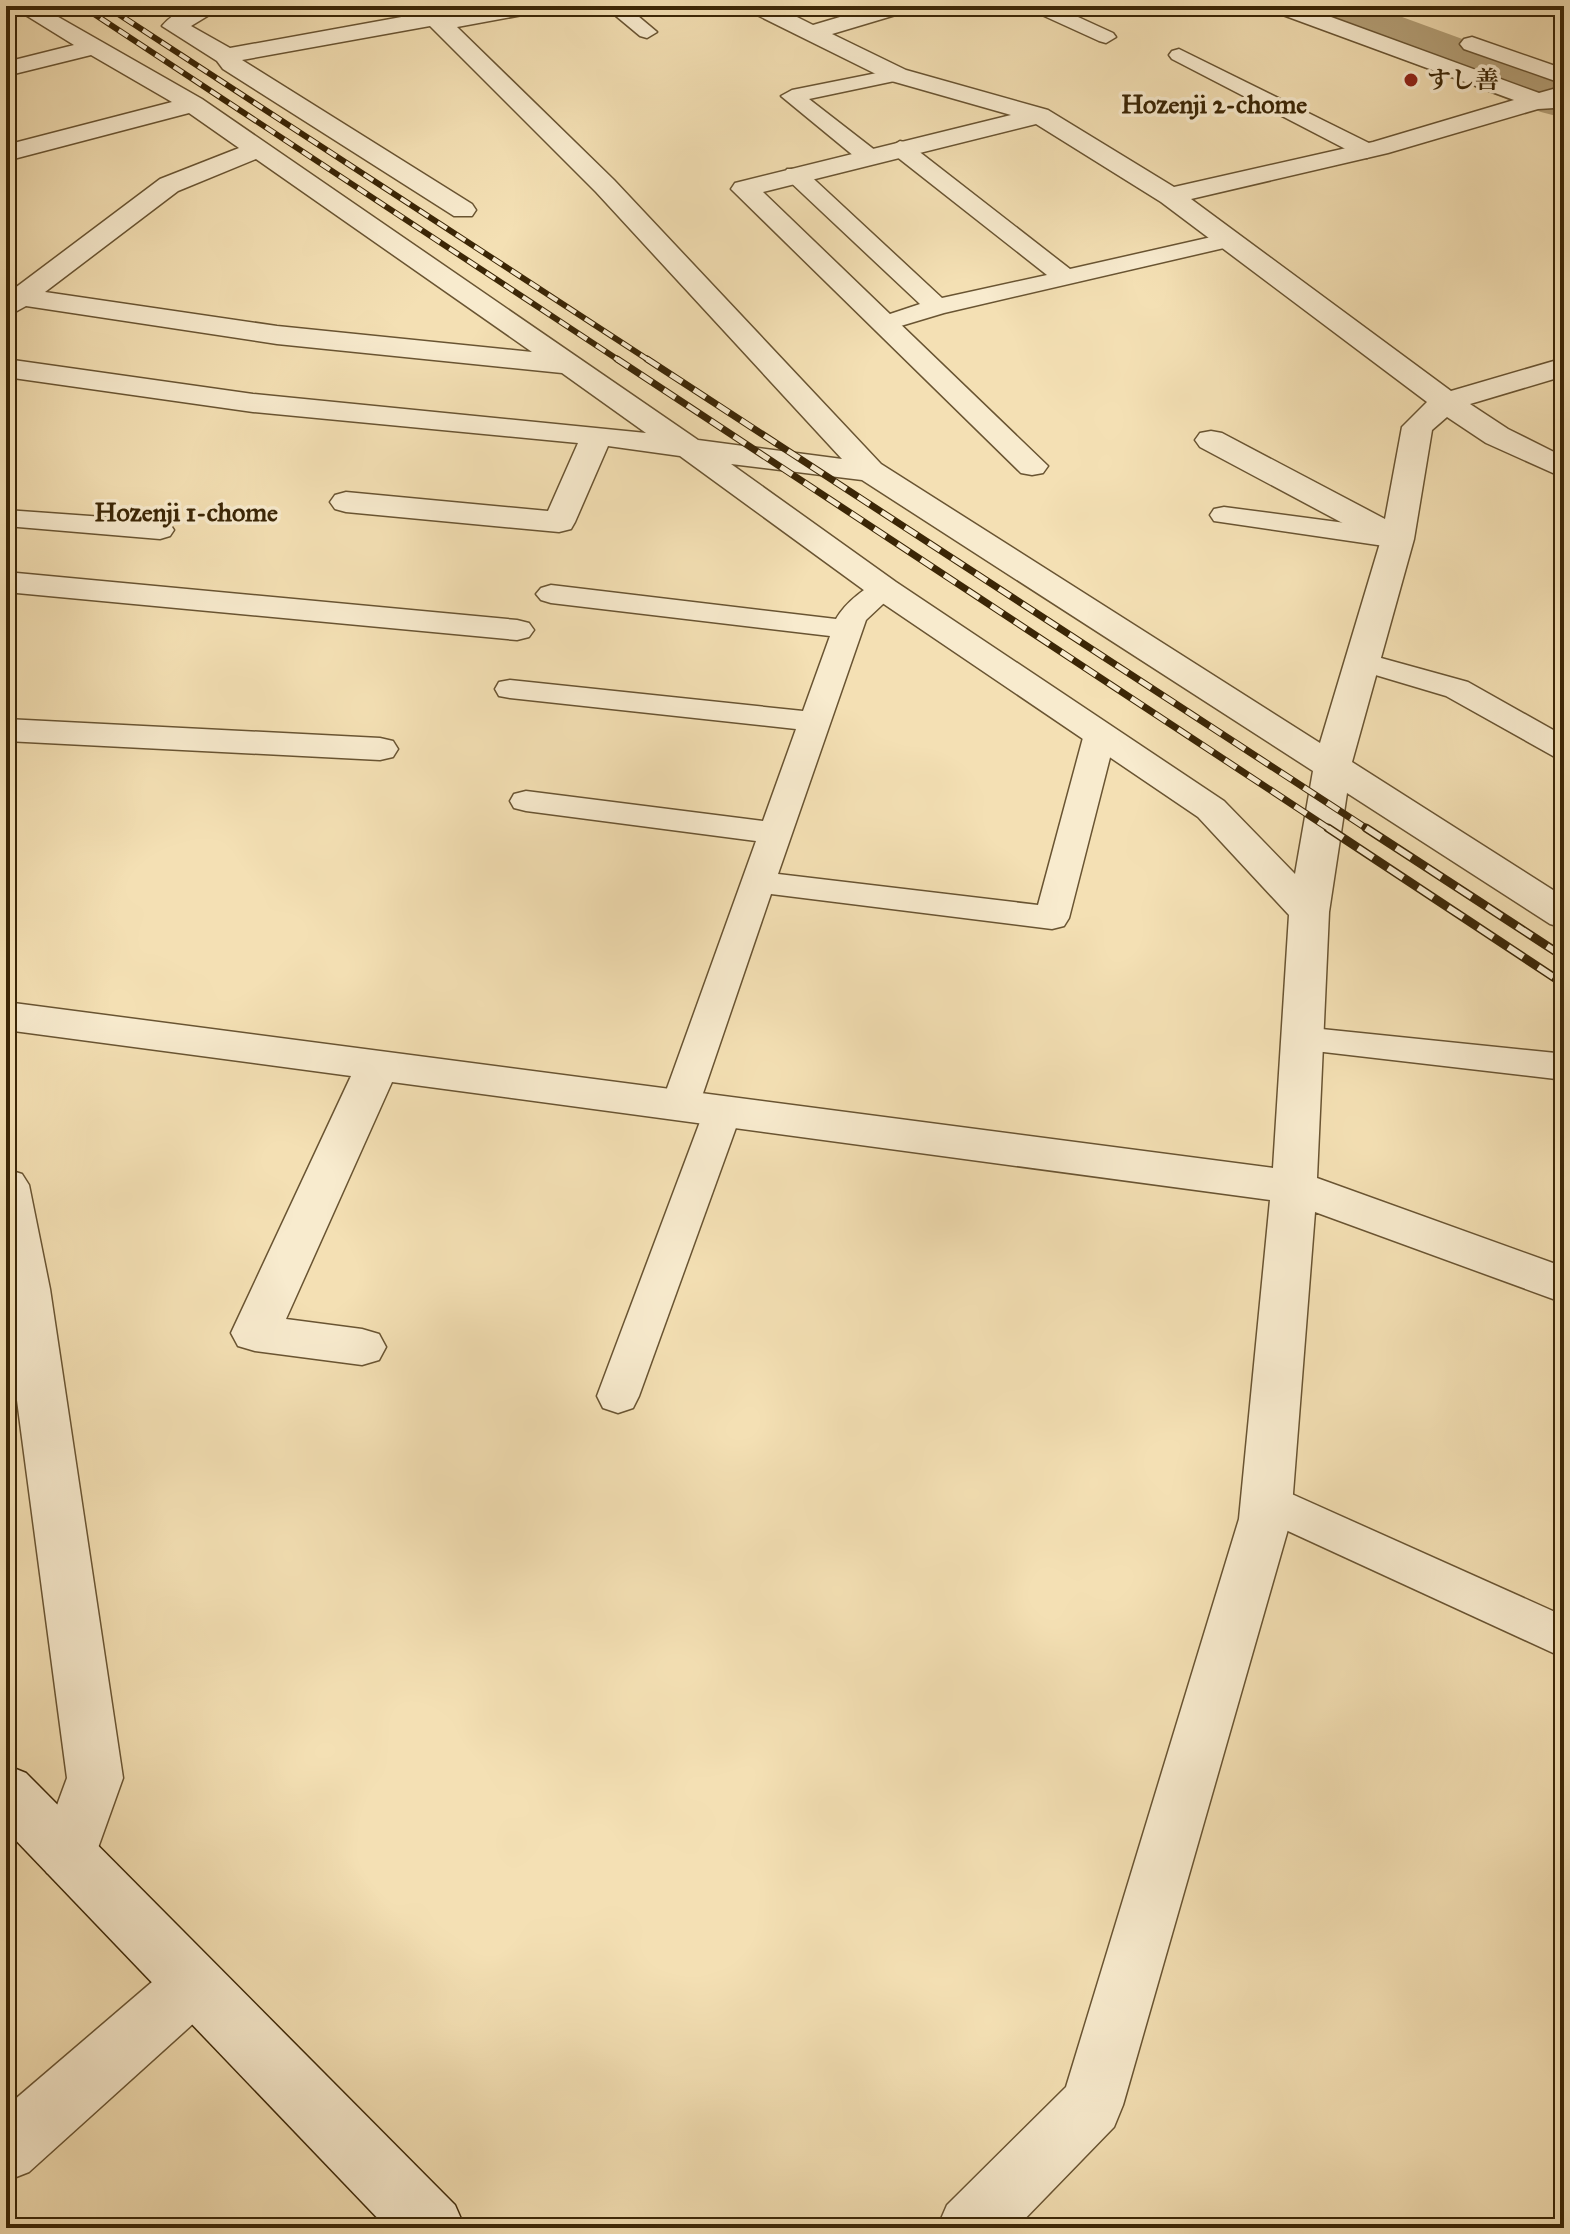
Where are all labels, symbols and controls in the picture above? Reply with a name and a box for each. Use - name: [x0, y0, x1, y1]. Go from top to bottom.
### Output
- place label: すし善: [1427, 65, 1499, 95]
- marker: すし善: [1402, 71, 1420, 89]
- district label: Hozenji 2-chome: [1121, 88, 1307, 120]
- district label: Hozenji 1-chome: [94, 496, 278, 528]

